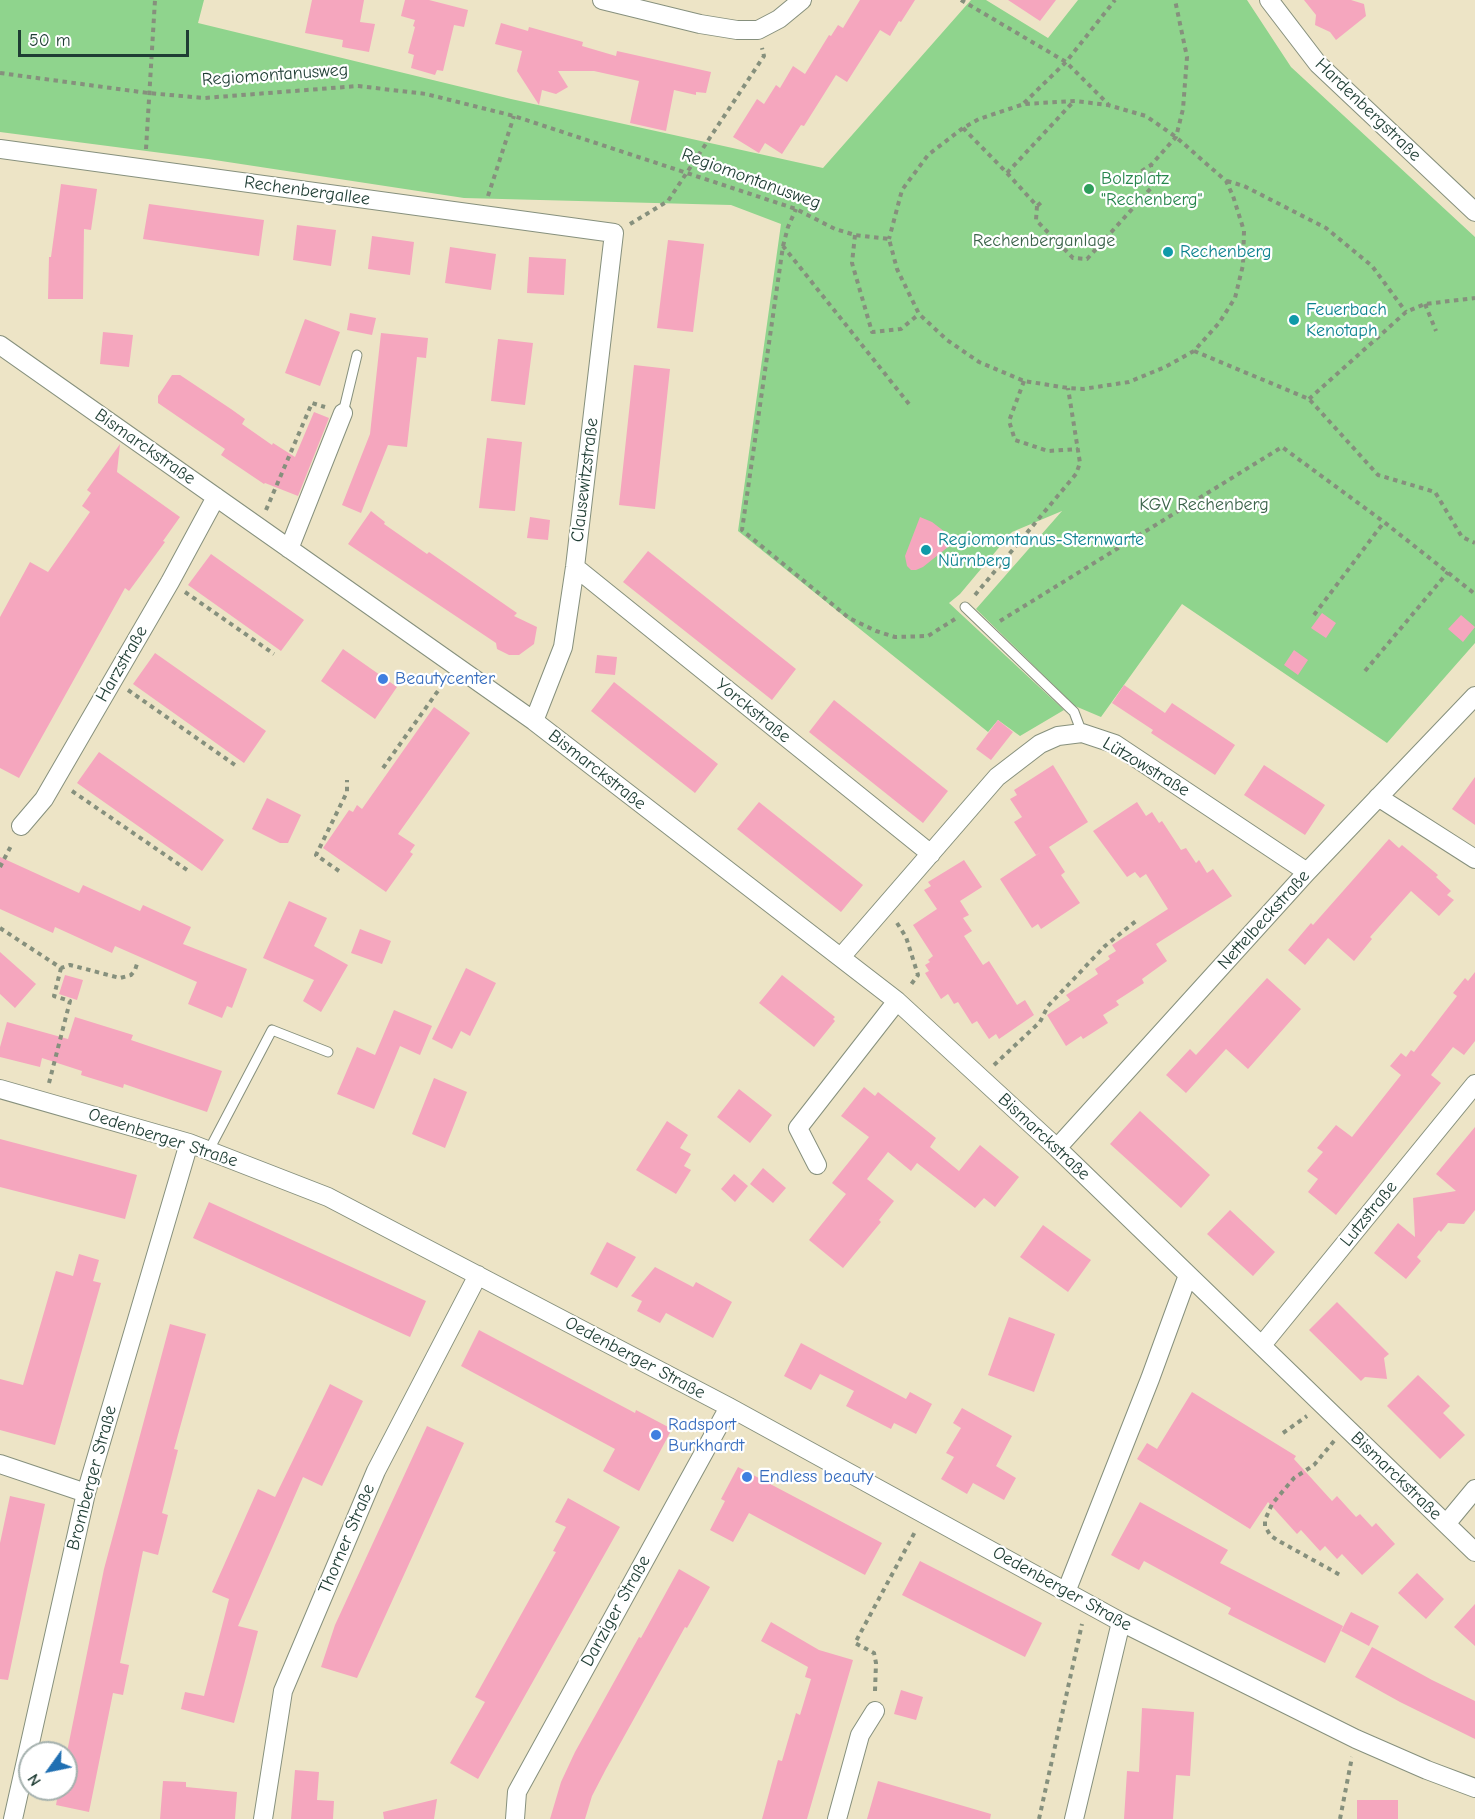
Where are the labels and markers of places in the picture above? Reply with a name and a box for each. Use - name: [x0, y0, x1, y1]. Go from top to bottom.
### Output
- place label: Bolzplatz "Rechenberg": [1101, 168, 1203, 210]
- marker: Bolzplatz "Rechenberg": [1082, 182, 1096, 196]
- place label: Rechenberg: [1180, 241, 1272, 263]
- marker: Rechenberg: [1161, 245, 1175, 259]
- place label: Feuerbach Kenotaph: [1306, 299, 1387, 342]
- marker: Feuerbach Kenotaph: [1287, 313, 1301, 327]
- place label: Regiomontanus-Sternwarte Nürnberg: [938, 529, 1144, 572]
- marker: Regiomontanus-Sternwarte Nürnberg: [919, 543, 933, 557]
- place label: Beautycenter: [395, 668, 495, 690]
- marker: Beautycenter: [376, 672, 390, 686]
- place label: Radsport Burkhardt: [668, 1414, 744, 1456]
- marker: Radsport Burkhardt: [649, 1428, 663, 1442]
- place label: Endless beauty: [759, 1466, 874, 1488]
- marker: Endless beauty: [740, 1470, 754, 1484]

